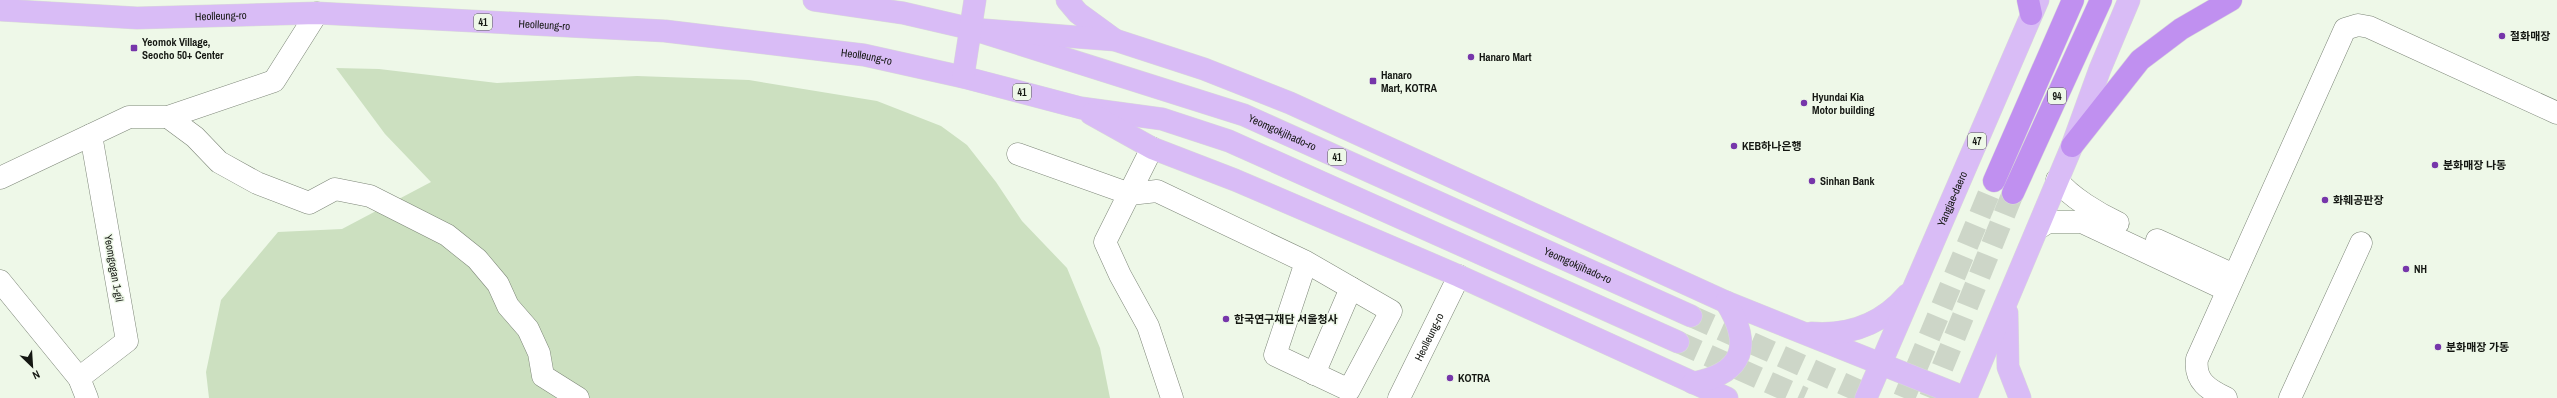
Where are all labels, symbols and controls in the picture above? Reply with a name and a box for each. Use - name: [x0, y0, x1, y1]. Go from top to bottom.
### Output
- street label: Heolleung-ro: [195, 8, 247, 23]
- road number: 41: [474, 14, 492, 30]
- street label: Heolleung-ro: [518, 16, 571, 33]
- place label: 절화매장: [2510, 29, 2550, 43]
- marker: 절화매장: [2497, 31, 2507, 41]
- place label: Yeomok Village, Seocho 50+ Center: [142, 35, 224, 62]
- marker: Yeomok Village, Seocho 50+ Center: [129, 43, 139, 53]
- street label: Heolleung-ro: [840, 45, 894, 68]
- place label: Hanaro Mart: [1479, 50, 1532, 64]
- marker: Hanaro Mart: [1466, 52, 1476, 62]
- place label: Hanaro Mart, KOTRA: [1381, 68, 1438, 95]
- marker: Hanaro Mart, KOTRA: [1368, 76, 1378, 86]
- road number: 41: [1013, 84, 1031, 100]
- road number: 94: [2048, 88, 2066, 104]
- place label: Hyundai Kia Motor building: [1812, 90, 1875, 117]
- marker: Hyundai Kia Motor building: [1799, 98, 1809, 108]
- street label: Yeomgokjihado-ro: [1246, 111, 1319, 154]
- road number: 47: [1968, 133, 1986, 149]
- place label: KEB하나은행: [1742, 139, 1802, 153]
- marker: KEB하나은행: [1729, 141, 1739, 151]
- road number: 41: [1328, 149, 1346, 165]
- place label: 분화매장 나동: [2443, 158, 2506, 172]
- marker: 분화매장 나동: [2430, 160, 2440, 170]
- street label: Yangjae-daero: [1934, 169, 1970, 229]
- place label: Sinhan Bank: [1820, 174, 1876, 188]
- marker: Sinhan Bank: [1807, 176, 1817, 186]
- place label: 화훼공판장: [2333, 193, 2384, 207]
- marker: 화훼공판장: [2320, 195, 2330, 205]
- street label: Yeomgogan 1-gil: [101, 233, 127, 303]
- street label: Yeomgokjihado-ro: [1542, 244, 1614, 286]
- place label: NH: [2414, 262, 2427, 276]
- marker: NH: [2401, 264, 2411, 274]
- street label: Heolleung-ro: [1411, 311, 1447, 363]
- place label: 한국연구재단 서울청사: [1234, 312, 1338, 326]
- marker: 한국연구재단 서울청사: [1221, 314, 1231, 324]
- place label: 분화매장 가동: [2446, 340, 2509, 354]
- marker: 분화매장 가동: [2433, 342, 2443, 352]
- north arrow: [12, 346, 52, 386]
- text: N: [30, 367, 42, 383]
- place label: KOTRA: [1458, 371, 1491, 385]
- marker: KOTRA: [1445, 373, 1455, 383]

